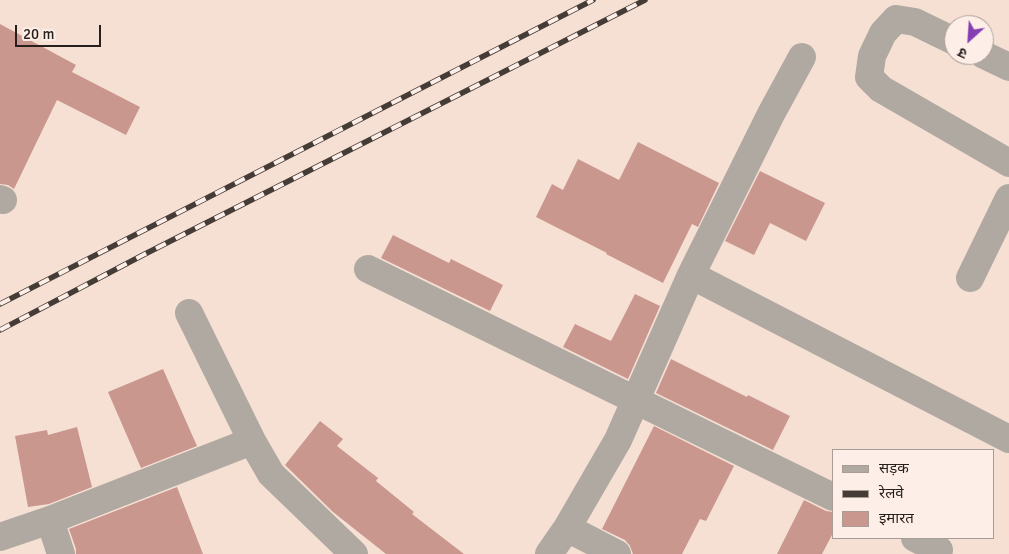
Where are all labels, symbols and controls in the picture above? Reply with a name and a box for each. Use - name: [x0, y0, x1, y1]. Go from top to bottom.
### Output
- scale bar: [18, 15, 104, 47]
- north arrow: [944, 15, 994, 65]
- text: 20 m: [23, 25, 54, 43]
- text: उ: [955, 44, 970, 62]
- legend: [832, 449, 994, 539]
- text: सड़क: [879, 459, 909, 477]
- text: रेलवे: [879, 484, 904, 502]
- text: इमारत: [879, 509, 914, 527]

